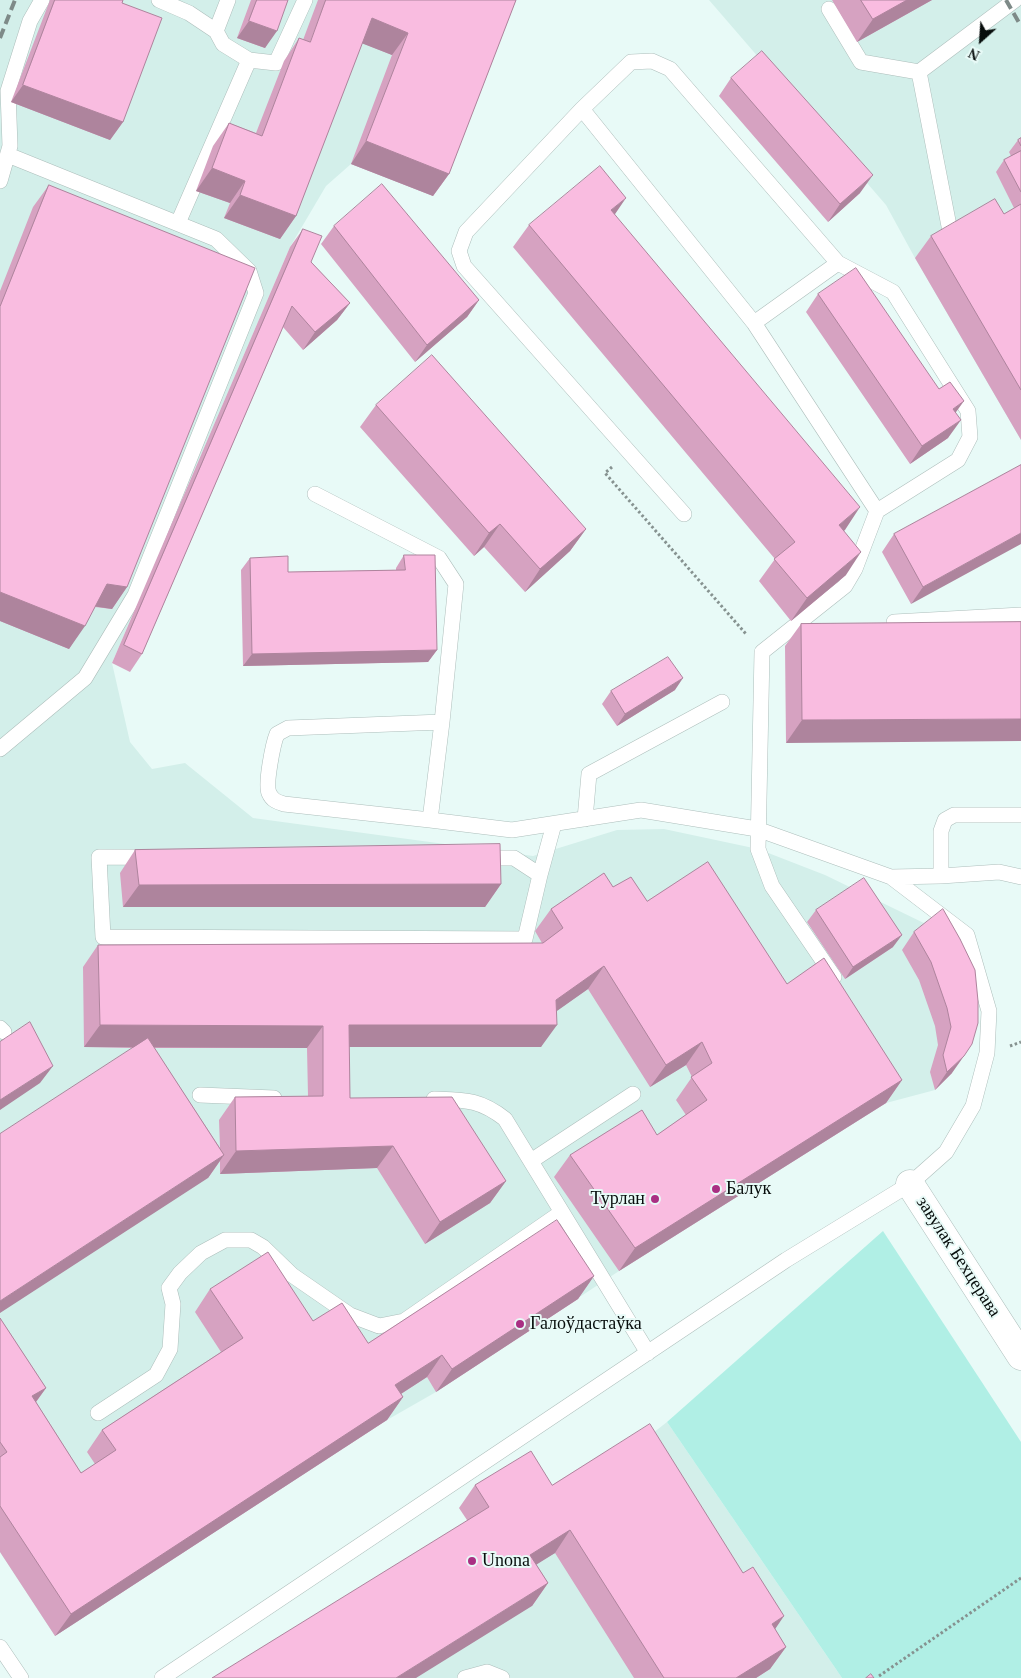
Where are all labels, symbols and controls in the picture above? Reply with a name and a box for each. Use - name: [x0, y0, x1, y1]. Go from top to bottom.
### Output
- north arrow: [956, 15, 1006, 65]
- text: N: [966, 45, 982, 63]
- place label: Балук: [726, 1178, 771, 1200]
- marker: Балук: [710, 1183, 722, 1195]
- place label: Турлан: [591, 1188, 645, 1210]
- marker: Турлан: [649, 1193, 661, 1205]
- street label: завулак Бехцерава: [911, 1193, 1005, 1321]
- place label: Галоўдастаўка: [530, 1313, 642, 1335]
- marker: Галоўдастаўка: [514, 1318, 526, 1330]
- place label: Unona: [482, 1550, 530, 1572]
- marker: Unona: [466, 1555, 478, 1567]

